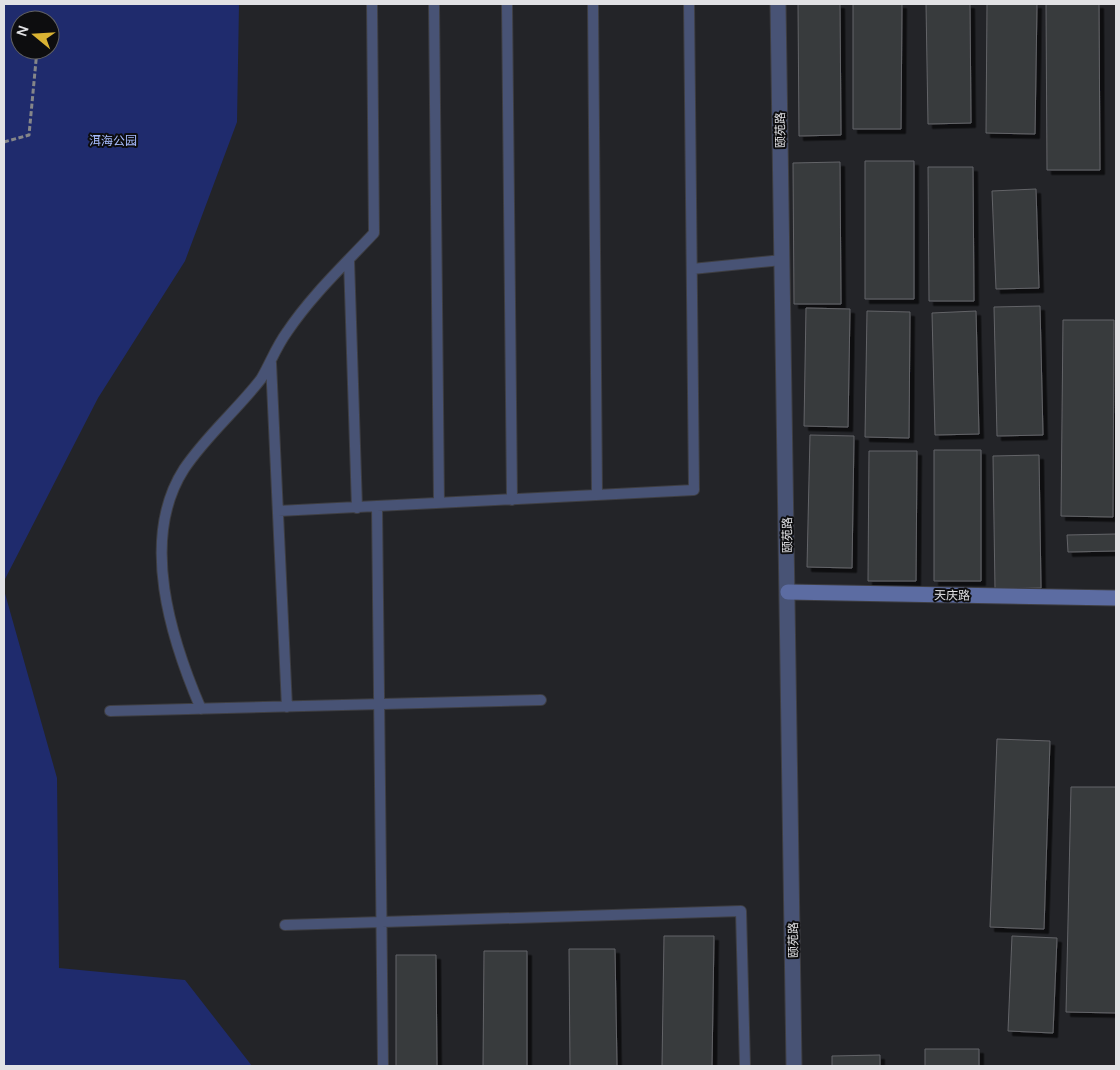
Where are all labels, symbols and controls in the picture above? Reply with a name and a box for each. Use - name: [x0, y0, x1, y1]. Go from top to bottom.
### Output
- north arrow: [10, 10, 60, 60]
- text: N: [12, 23, 33, 39]
- street label: 颐苑路: [771, 112, 789, 148]
- park label: 洱海公园: [89, 132, 137, 149]
- street label: 颐苑路: [778, 517, 796, 553]
- street label: 天庆路: [934, 586, 970, 604]
- street label: 颐苑路: [784, 922, 802, 958]

